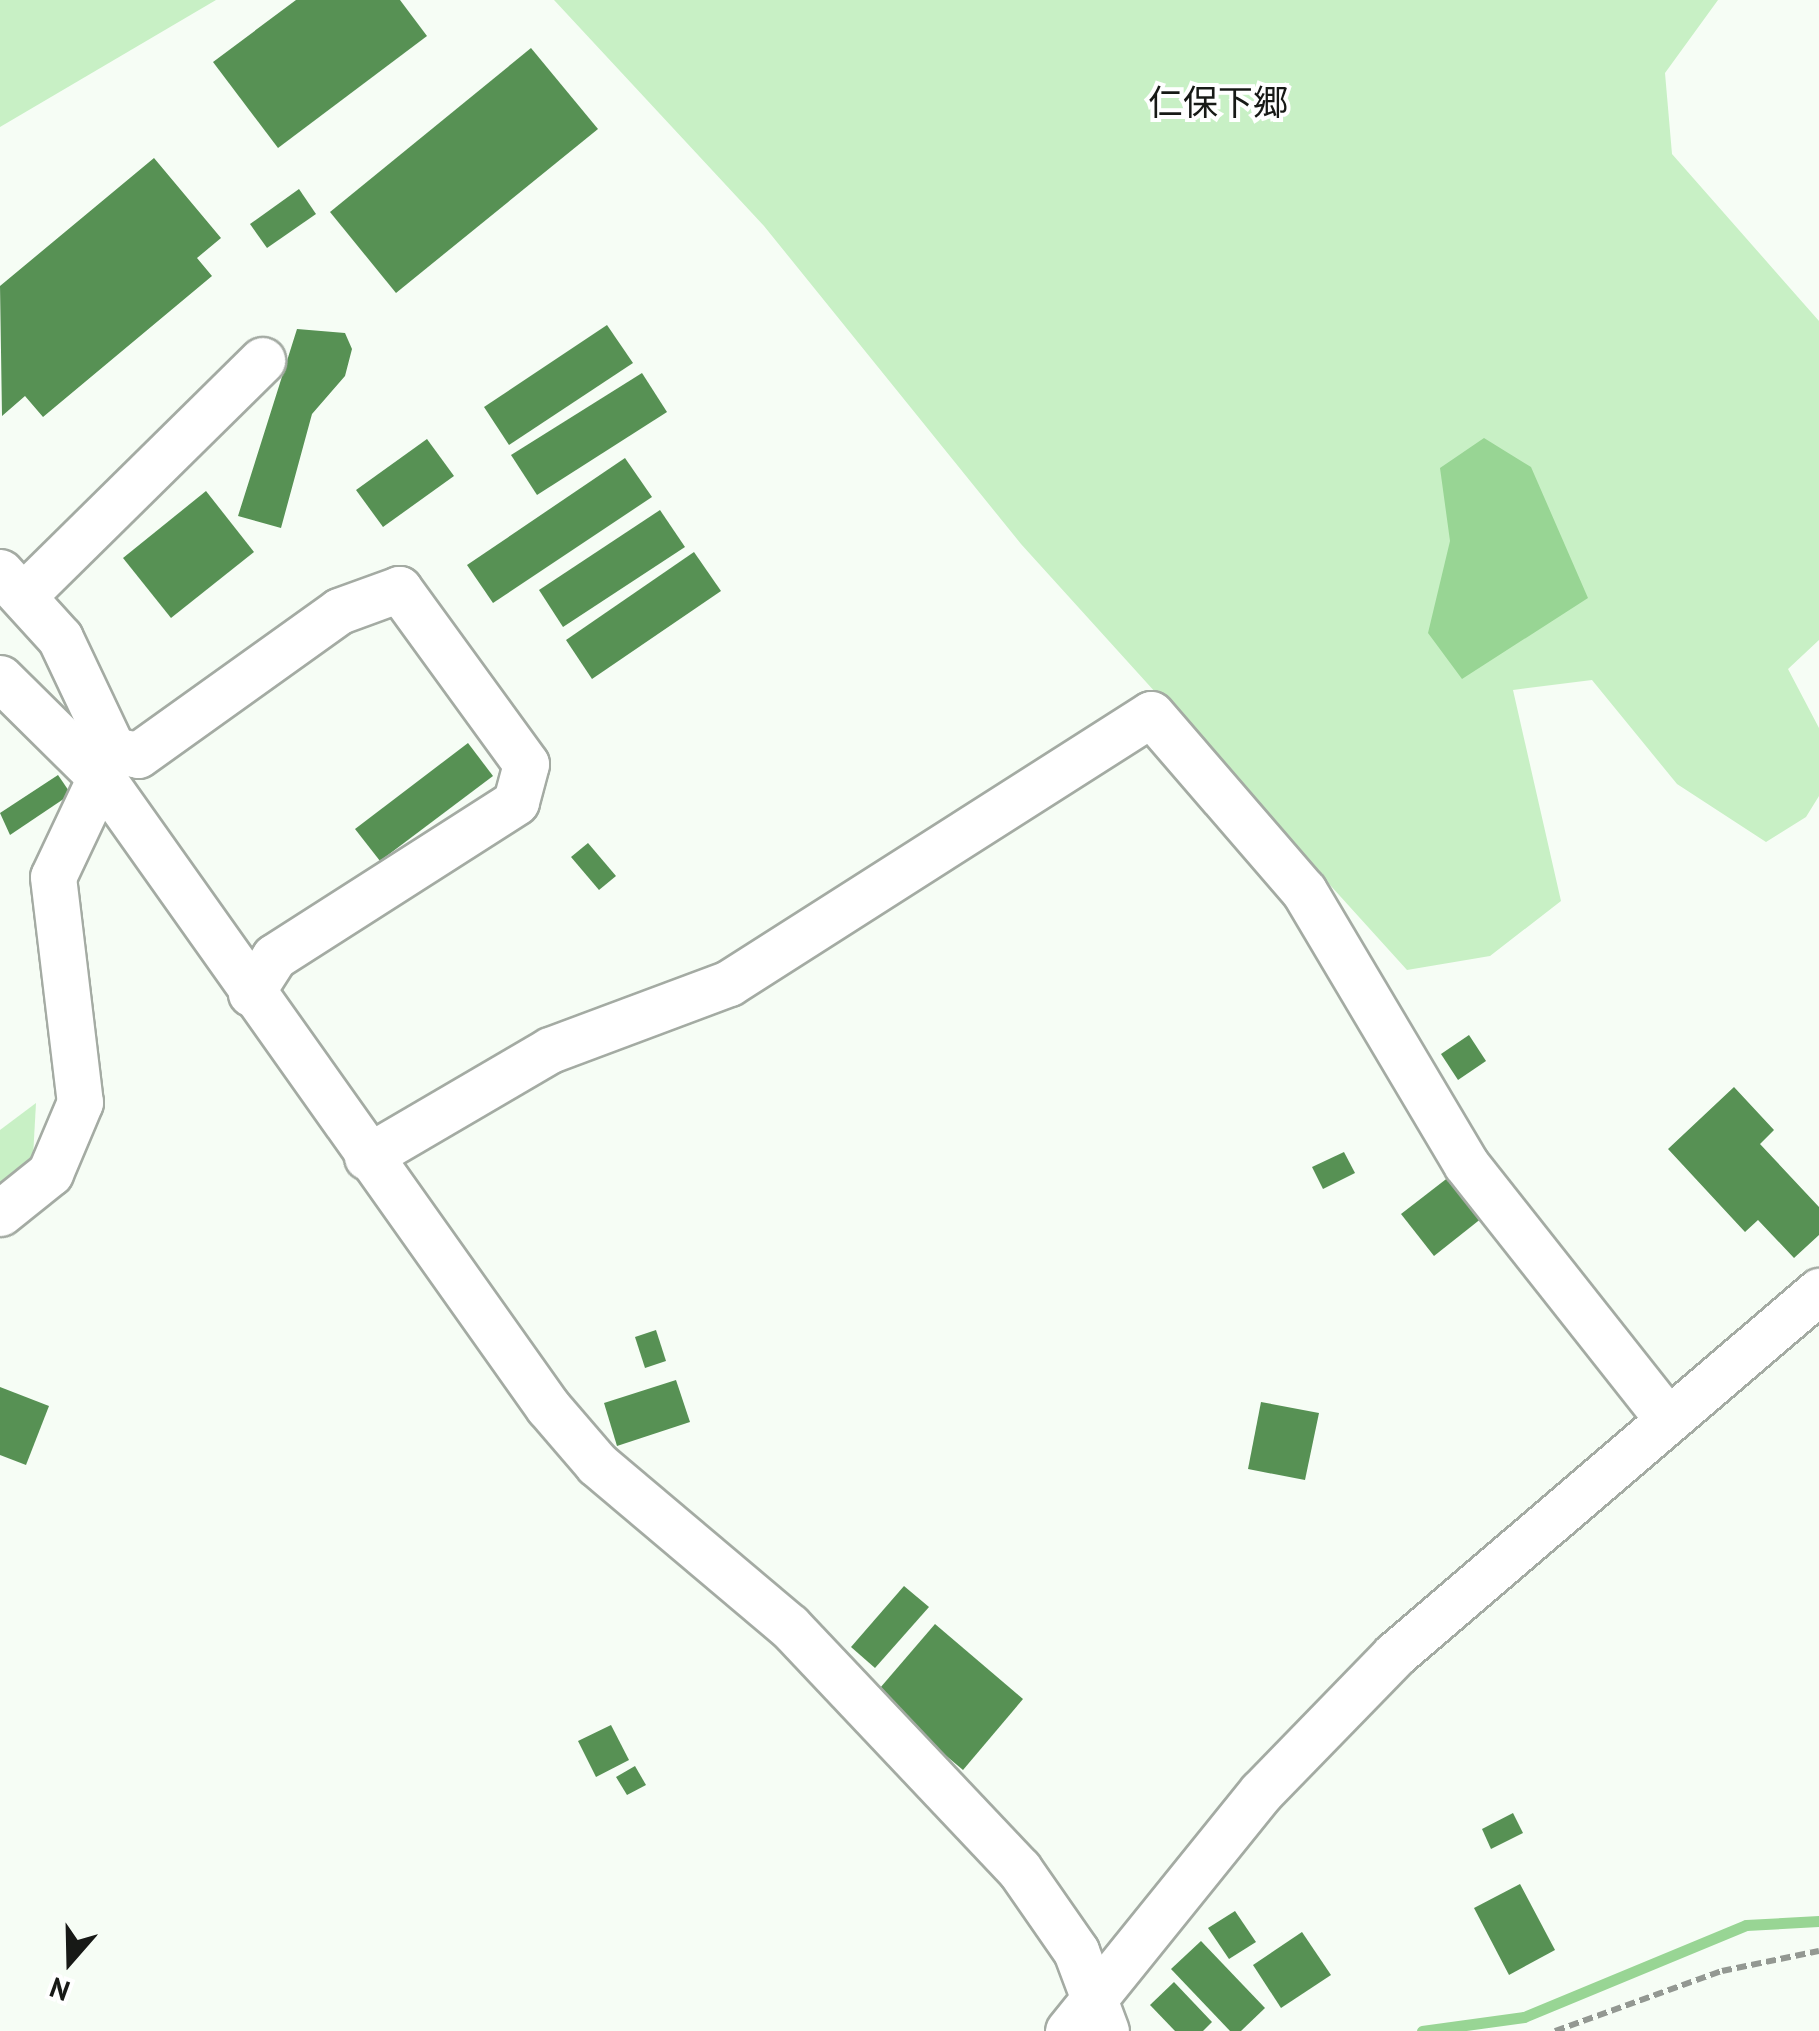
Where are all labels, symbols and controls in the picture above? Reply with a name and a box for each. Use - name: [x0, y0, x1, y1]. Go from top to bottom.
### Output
- district label: 仁保下郷: [1148, 81, 1288, 123]
- north arrow: [20, 1911, 120, 2011]
- text: N: [45, 1969, 75, 2010]

